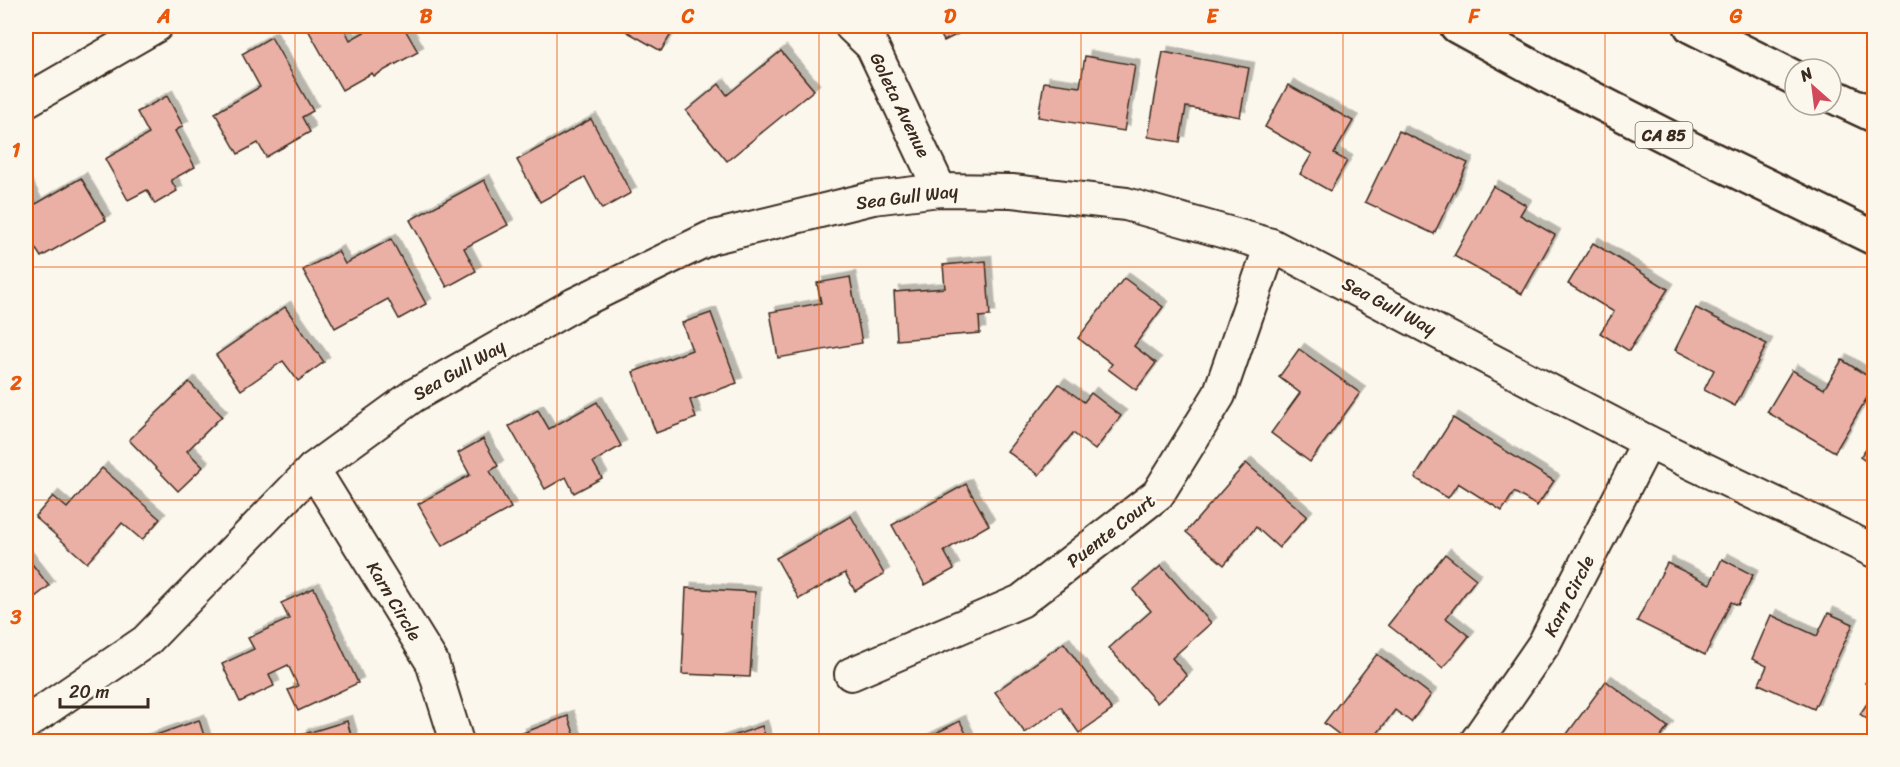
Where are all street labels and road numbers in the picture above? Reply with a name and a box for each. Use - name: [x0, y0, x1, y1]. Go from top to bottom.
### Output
- street label: Goleta Avenue: [861, 47, 939, 163]
- road number: CA 85: [1636, 122, 1692, 148]
- street label: Sea Gull Way: [854, 175, 961, 219]
- street label: Sea Gull Way: [1336, 268, 1443, 345]
- street label: Sea Gull Way: [407, 330, 512, 410]
- street label: Puente Court: [1059, 486, 1163, 576]
- street label: Karn Circle: [1535, 549, 1603, 643]
- street label: Karn Circle: [358, 555, 431, 647]

